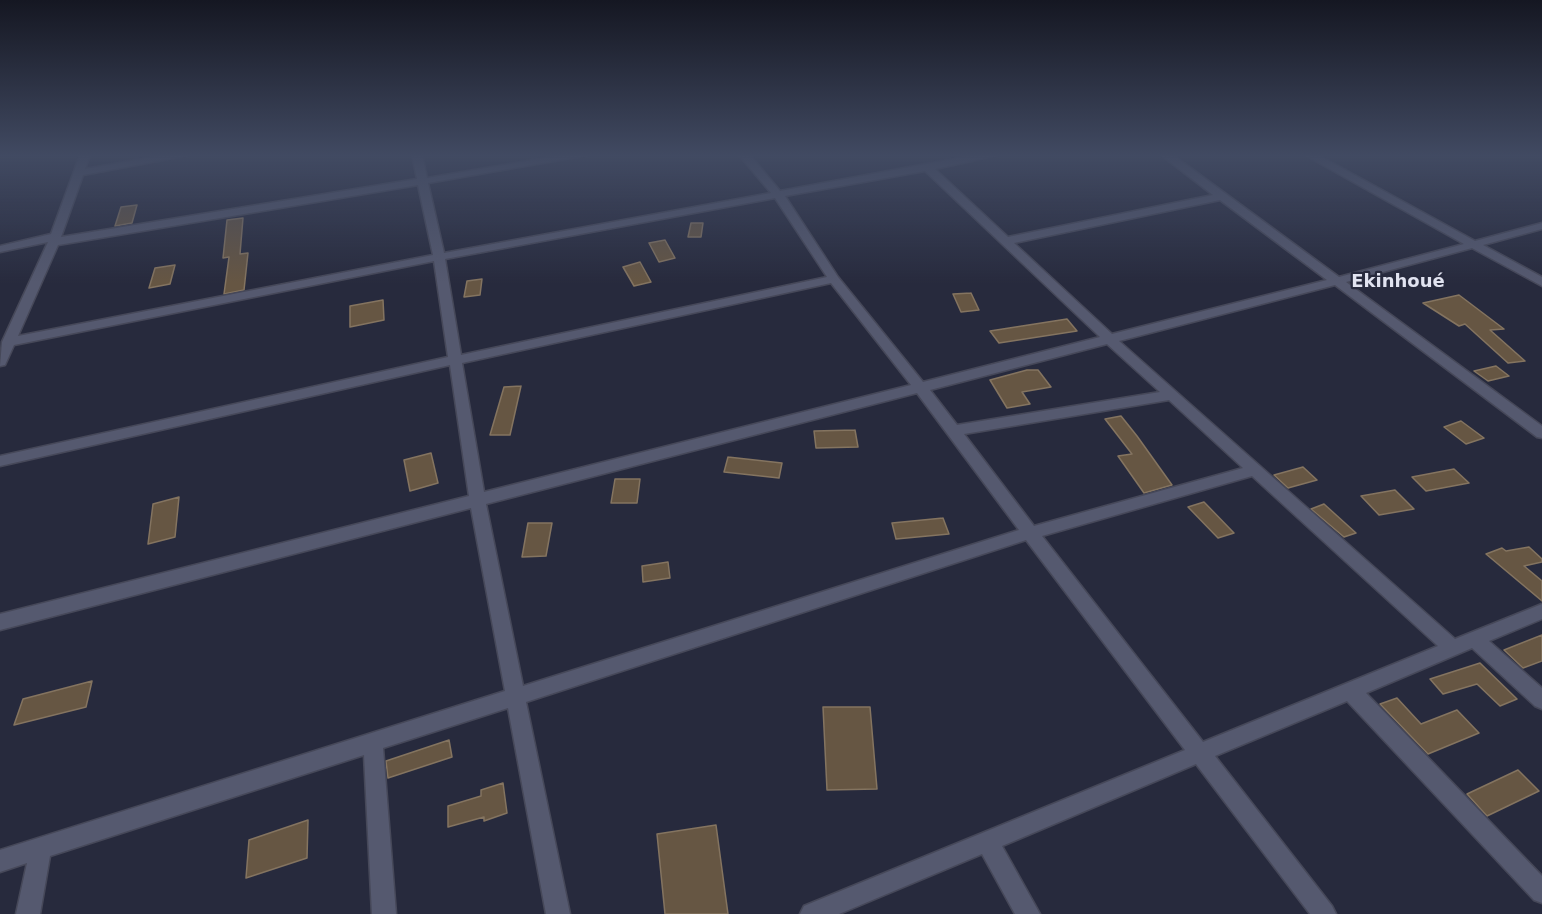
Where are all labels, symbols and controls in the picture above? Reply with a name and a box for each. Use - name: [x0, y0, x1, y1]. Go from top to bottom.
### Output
- district label: Ekinhoué: [1351, 271, 1445, 293]

